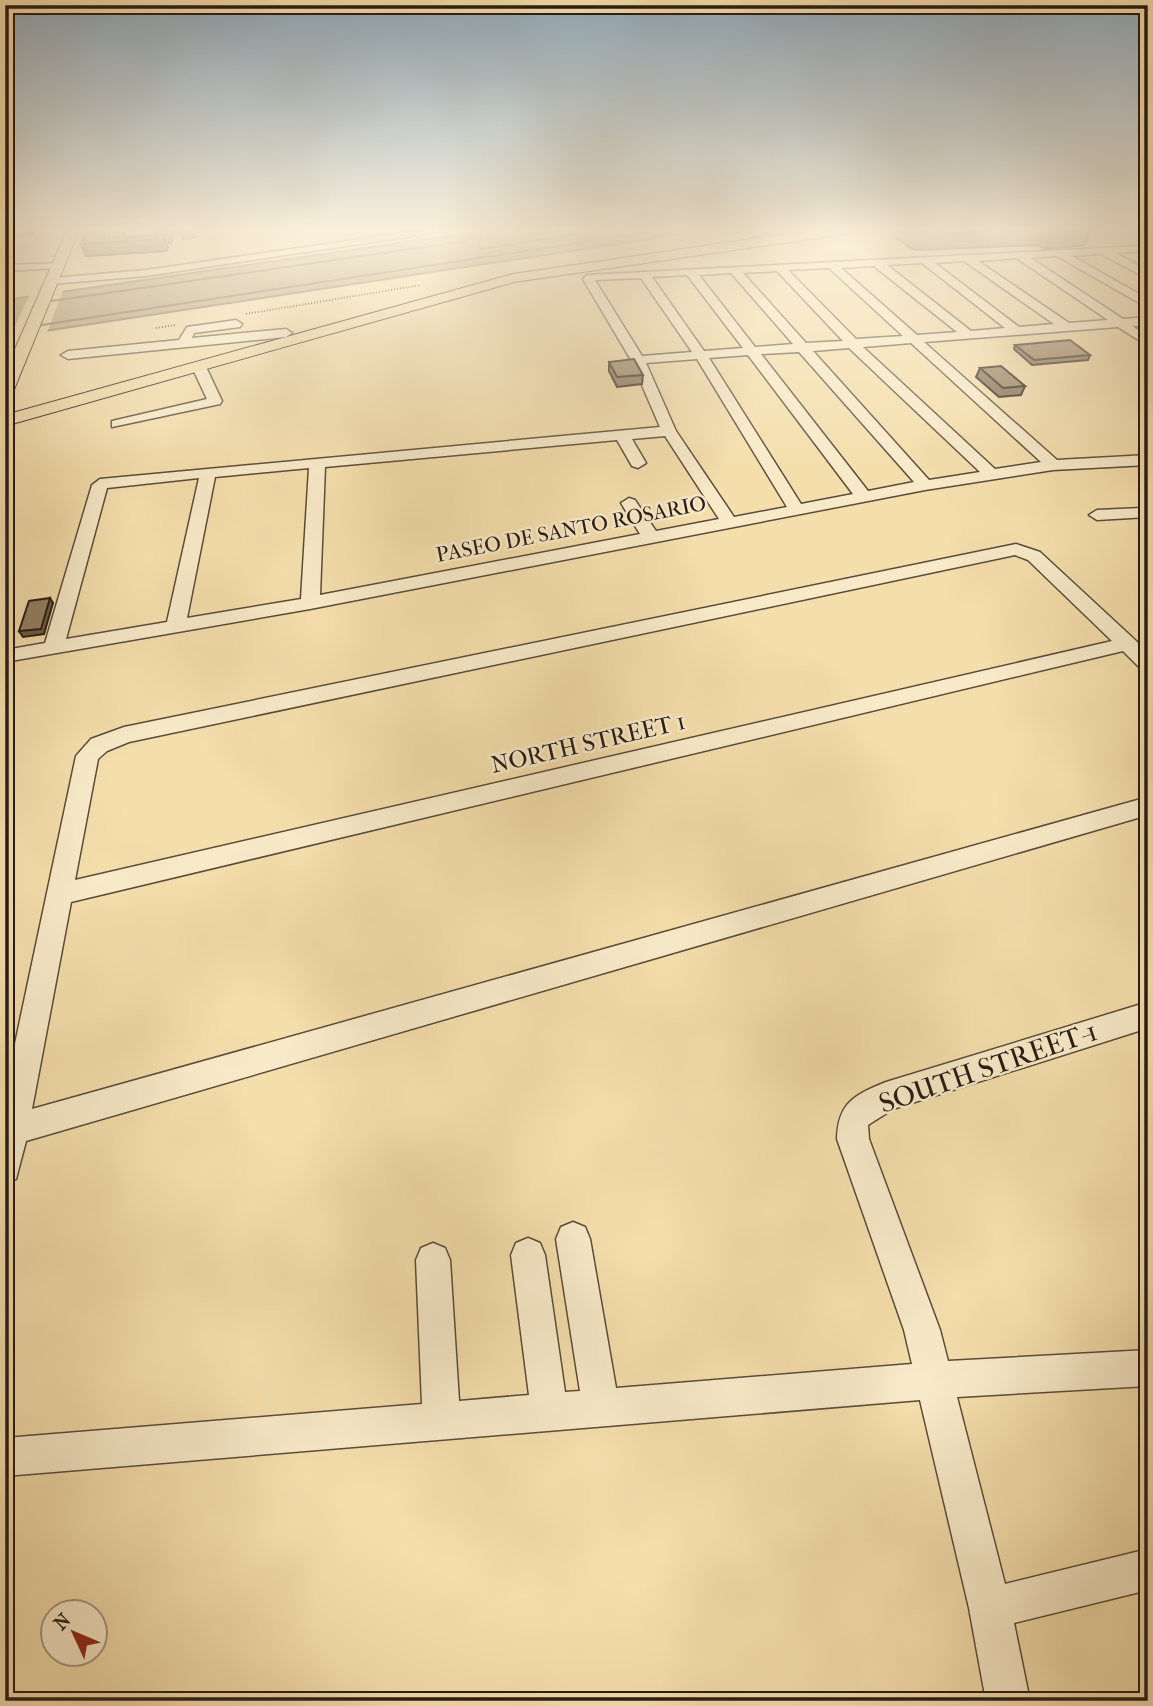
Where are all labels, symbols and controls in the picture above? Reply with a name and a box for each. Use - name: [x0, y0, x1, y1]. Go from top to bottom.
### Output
- street label: PASEO DE SANTO ROSARIO: [434, 491, 708, 567]
- street label: NORTH STREET 1: [488, 707, 688, 779]
- street label: SOUTH STREET-1: [874, 1014, 1102, 1120]
- north arrow: [38, 1598, 108, 1668]
- text: N: [50, 1609, 76, 1635]

